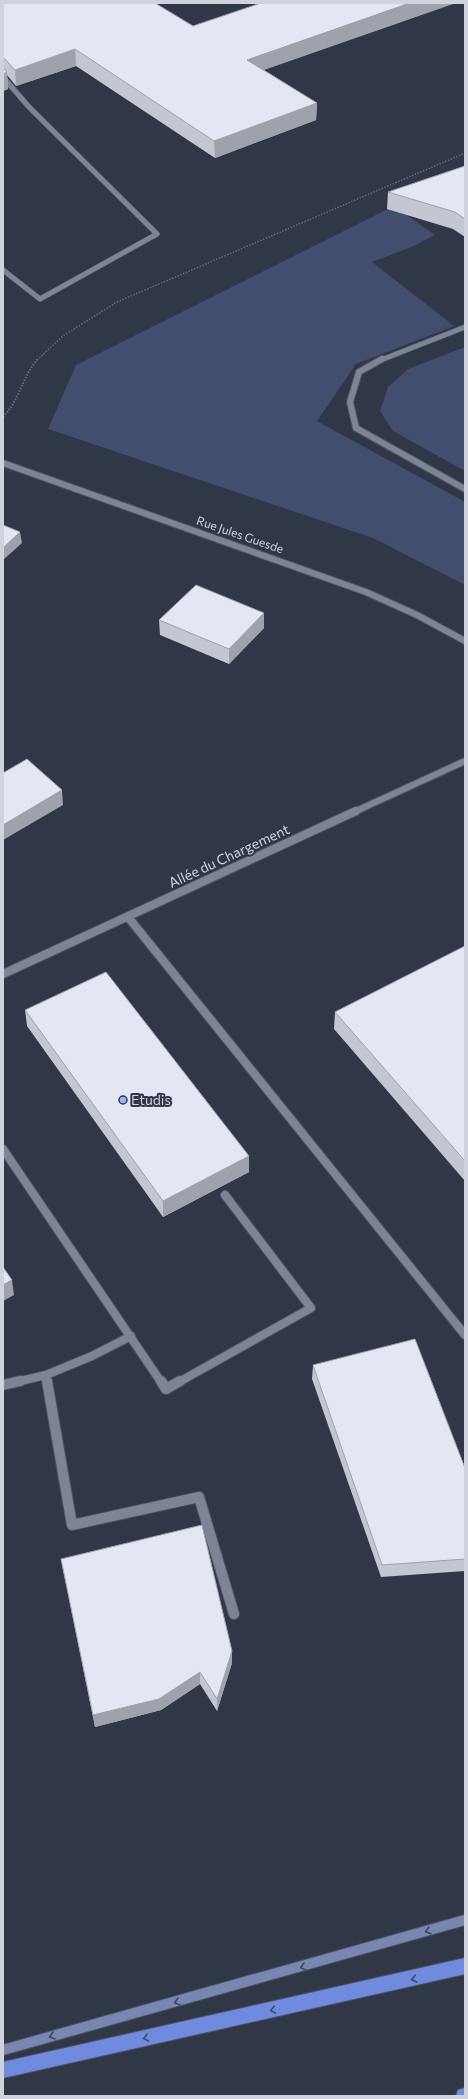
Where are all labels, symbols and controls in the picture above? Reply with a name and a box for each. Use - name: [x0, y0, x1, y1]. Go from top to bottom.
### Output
- street label: Rue Jules Guesde: [195, 513, 286, 556]
- street label: Allée du Chargement: [166, 820, 292, 891]
- place label: Etudis: [131, 1091, 171, 1108]
- marker: Etudis: [118, 1095, 128, 1105]
- one-way arrow: [424, 1926, 431, 1935]
- one-way arrow: [299, 1962, 306, 1971]
- one-way arrow: [410, 1974, 417, 1982]
- one-way arrow: [174, 1997, 181, 2005]
- one-way arrow: [270, 2005, 276, 2013]
- one-way arrow: [49, 2031, 56, 2040]
- one-way arrow: [143, 2033, 149, 2041]

